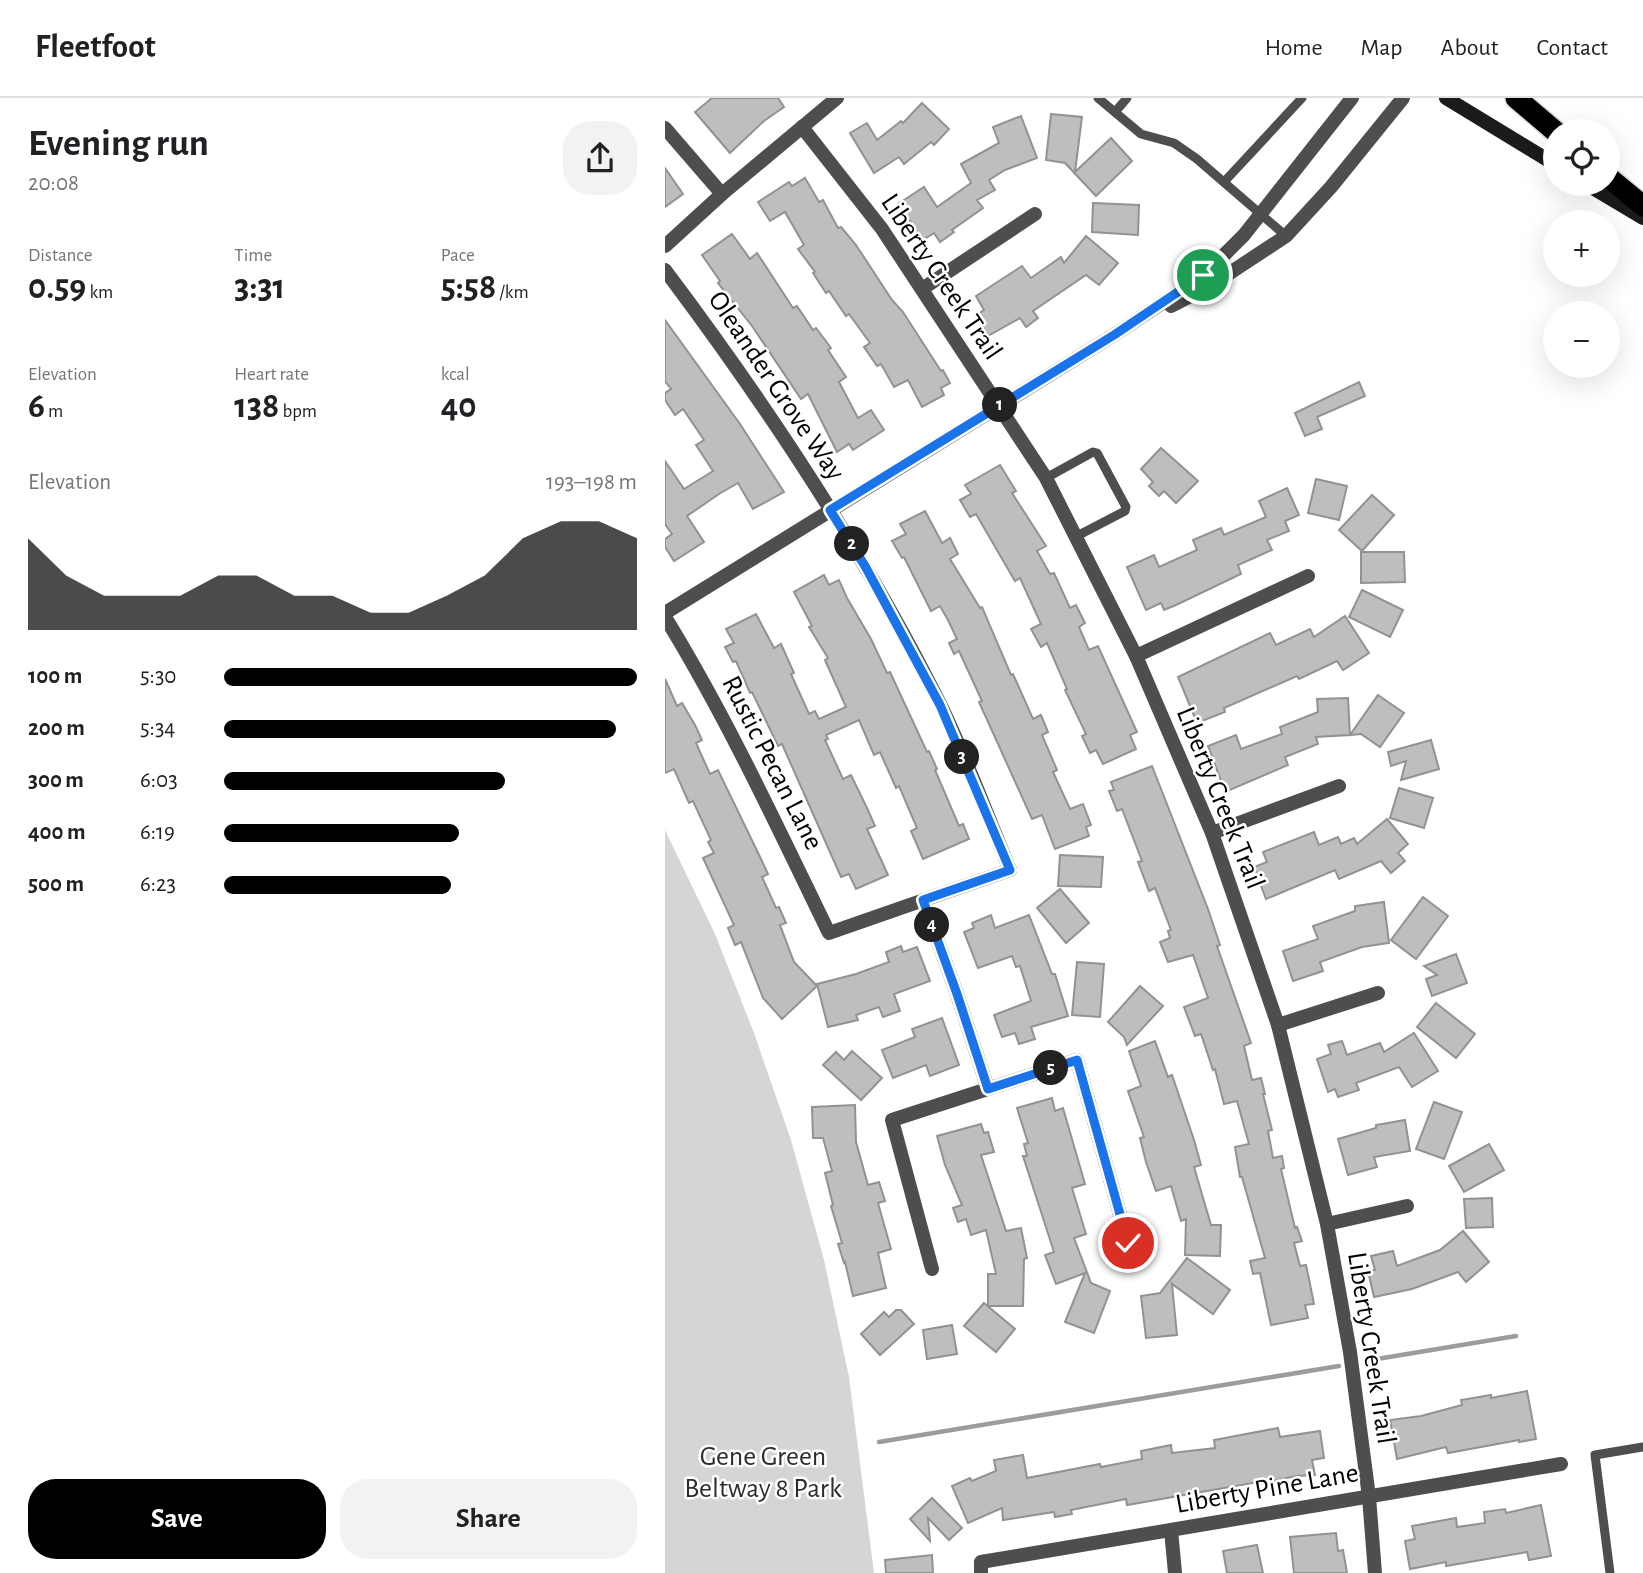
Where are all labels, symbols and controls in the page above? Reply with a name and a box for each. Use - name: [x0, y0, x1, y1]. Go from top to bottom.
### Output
- text: Fleetfoot: [35, 31, 156, 64]
- text: Home: [1265, 36, 1323, 60]
- text: Map: [1361, 36, 1403, 60]
- text: About: [1441, 36, 1498, 60]
- text: Contact: [1536, 36, 1608, 60]
- map controls: [1543, 119, 1620, 378]
- button: locate: [1543, 119, 1620, 196]
- button: share: [563, 121, 637, 195]
- text: Evening run: [28, 125, 209, 163]
- text: 20:08: [28, 172, 79, 195]
- street label: Liberty Creek Trail: [875, 189, 1007, 365]
- button: +: [1543, 210, 1620, 287]
- pin: [1173, 245, 1233, 305]
- text: Distance: [28, 246, 92, 265]
- text: Time: [234, 246, 272, 265]
- text: Pace: [441, 246, 475, 265]
- icon: arrive: [1184, 256, 1222, 294]
- text: 0.59: [28, 270, 86, 305]
- text: 3:31: [234, 270, 285, 305]
- text: 5:58: [441, 270, 496, 305]
- text: km: [86, 283, 113, 302]
- text: /km: [496, 283, 529, 302]
- street label: Oleander Grove Way: [702, 286, 850, 486]
- button: −: [1543, 301, 1620, 378]
- text: Elevation: [28, 365, 97, 384]
- text: Heart rate: [234, 365, 309, 384]
- text: kcal: [441, 365, 470, 384]
- pin: 1: [983, 388, 1017, 422]
- text: 6: [28, 389, 45, 424]
- text: 138: [234, 389, 279, 424]
- text: 40: [441, 389, 477, 424]
- text: 1: [996, 395, 1003, 414]
- text: m: [45, 402, 63, 421]
- text: bpm: [279, 402, 317, 421]
- text: Elevation: [28, 471, 111, 494]
- text: 193–198 m: [546, 471, 637, 494]
- pin: 2: [835, 526, 869, 562]
- text: 2: [847, 534, 856, 553]
- text: 100 m: [28, 665, 82, 688]
- text: 5:30: [140, 665, 177, 688]
- street label: Rustic Pecan Lane: [716, 672, 828, 854]
- street label: Liberty Creek Trail: [1171, 703, 1269, 893]
- text: 200 m: [28, 717, 85, 740]
- text: 5:34: [140, 717, 175, 740]
- pin: 3: [945, 740, 979, 774]
- text: 3: [957, 747, 966, 766]
- text: 300 m: [28, 769, 84, 792]
- text: 6:03: [140, 769, 178, 792]
- text: 400 m: [28, 821, 86, 844]
- text: 6:19: [140, 821, 175, 844]
- text: 500 m: [28, 873, 84, 896]
- text: 6:23: [140, 873, 176, 896]
- pin: 4: [915, 908, 949, 942]
- text: 4: [927, 915, 936, 934]
- pin: 5: [1033, 1051, 1069, 1086]
- text: 5: [1046, 1058, 1055, 1077]
- pin: [1098, 1213, 1158, 1273]
- icon: check: [1109, 1224, 1147, 1262]
- street label: Liberty Creek Trail: [1342, 1250, 1400, 1446]
- park label: Gene Green Beltway 8 Park: [684, 1443, 842, 1503]
- street label: Liberty Pine Lane: [1173, 1459, 1361, 1519]
- button: Save: [28, 1479, 326, 1559]
- button: Share: [340, 1479, 637, 1559]

